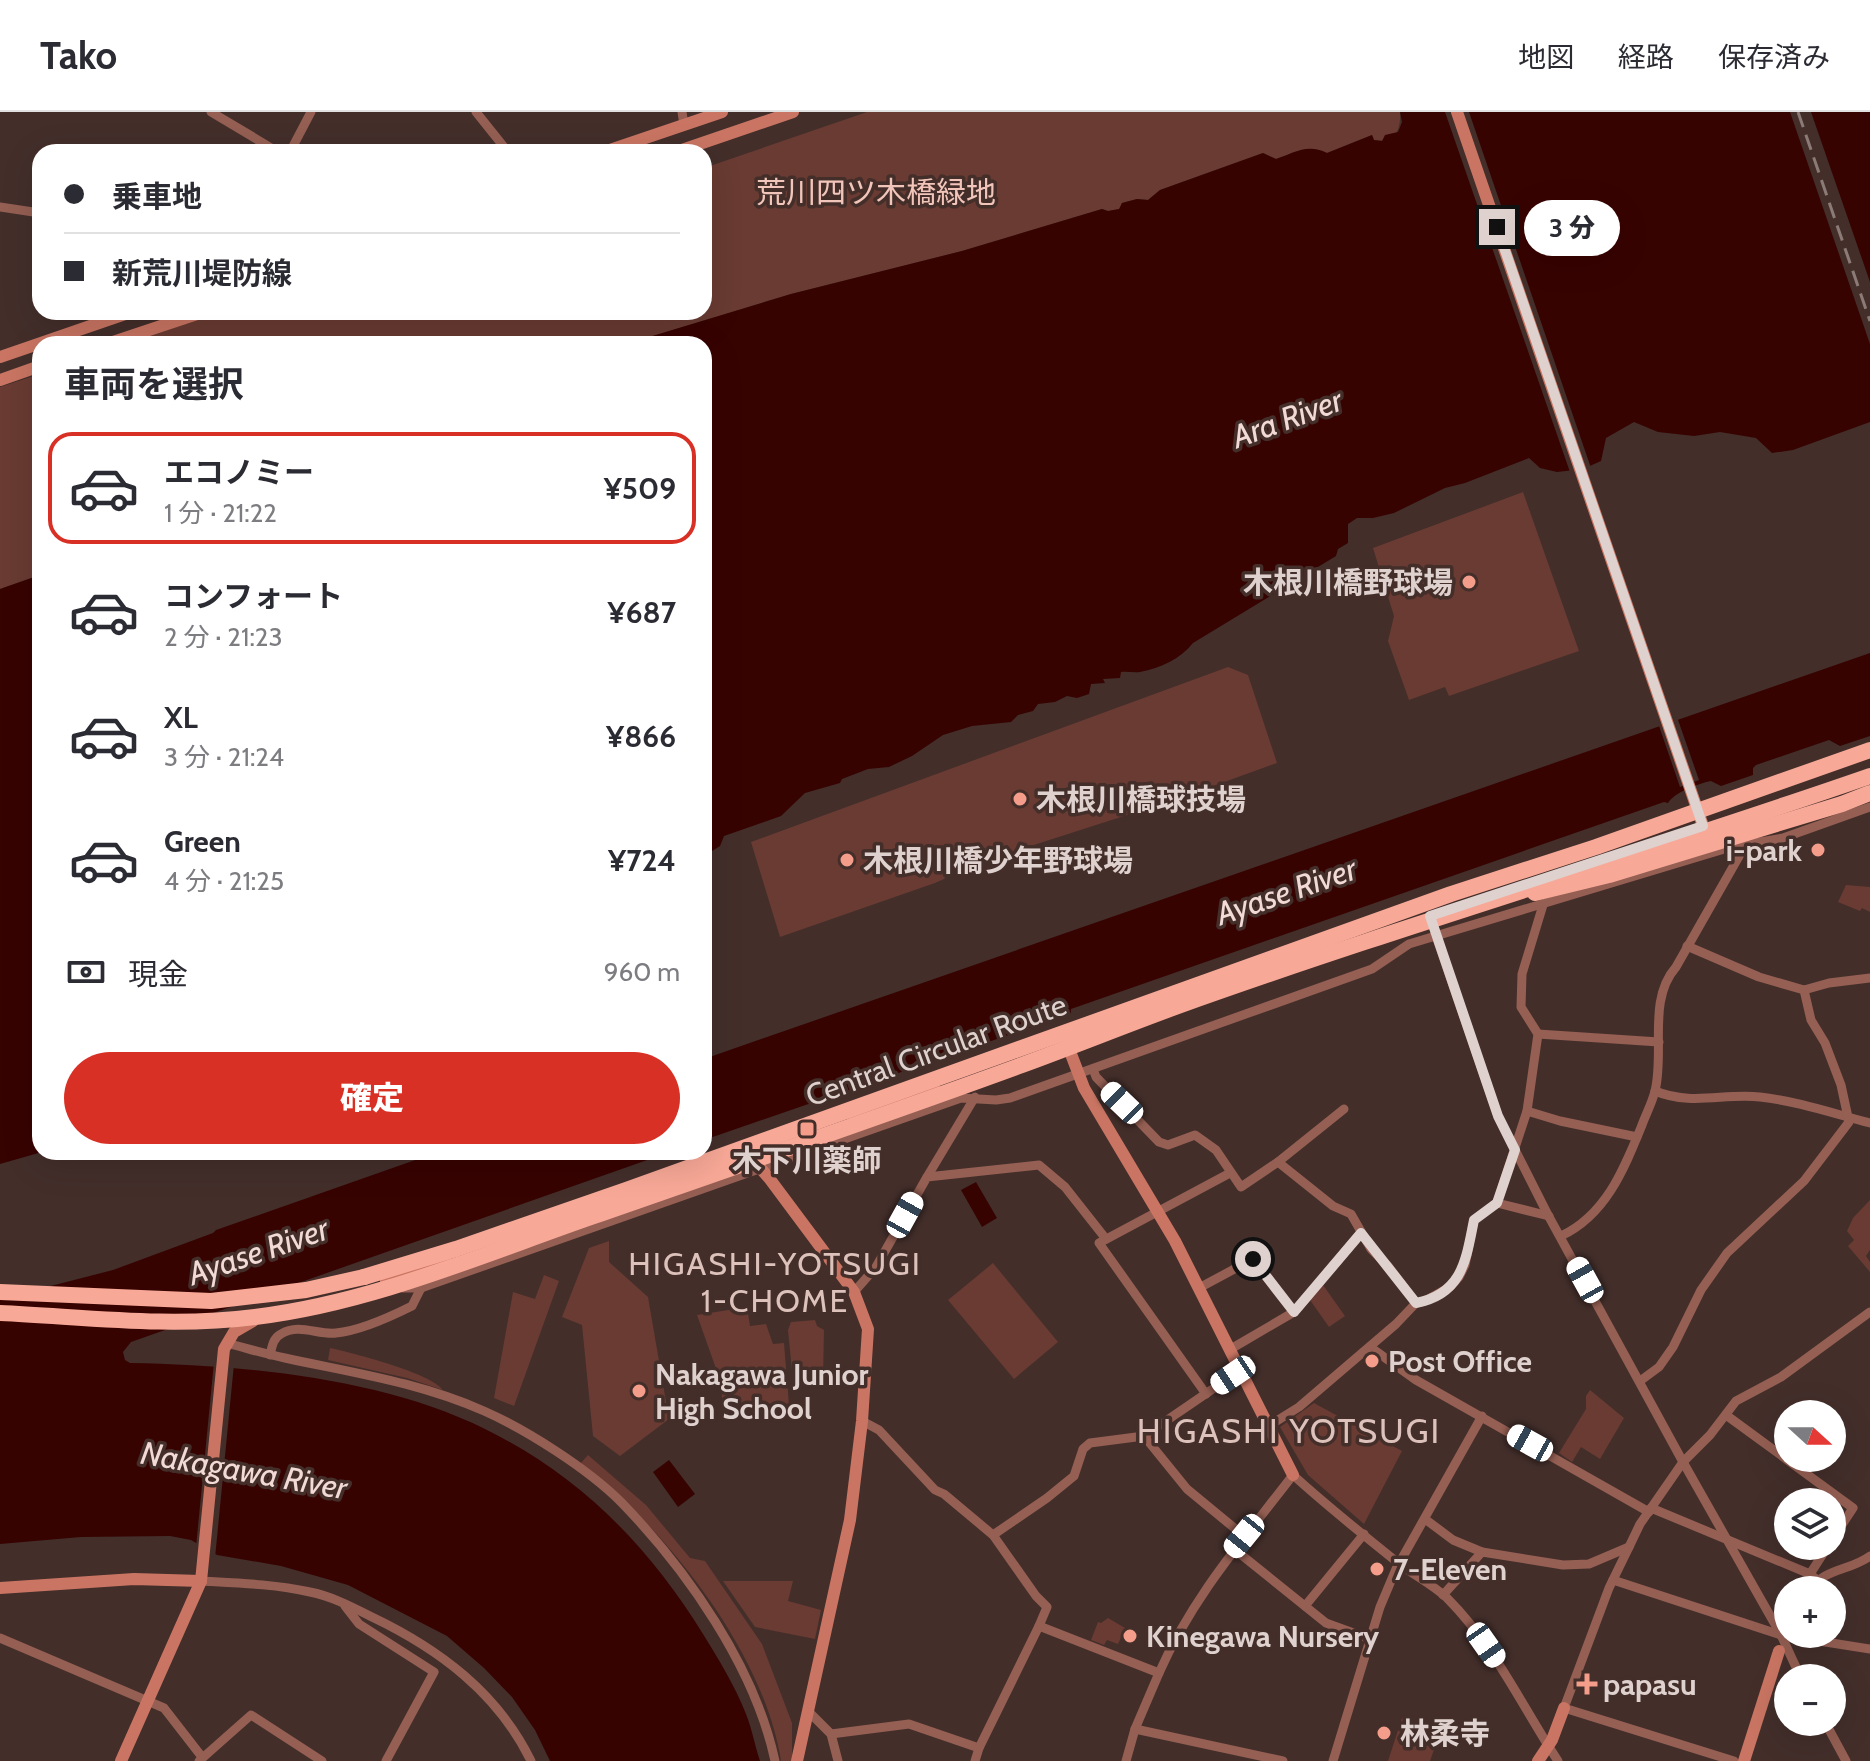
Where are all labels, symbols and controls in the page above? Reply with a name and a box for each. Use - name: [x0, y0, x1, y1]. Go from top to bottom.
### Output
- text: Tako: [40, 32, 117, 79]
- text: 地図: [1518, 40, 1574, 74]
- text: 経路: [1618, 40, 1674, 74]
- text: 保存済み: [1718, 40, 1830, 74]
- park label: 荒川四ツ木橋緑地: [756, 174, 996, 211]
- text: 乗車地: [112, 178, 202, 215]
- callout: 3 分: [1525, 199, 1621, 255]
- route end: [1479, 209, 1515, 245]
- text: 3 分: [1549, 212, 1595, 244]
- text: 新荒川堤防線: [112, 255, 292, 292]
- text: 車両を選択: [64, 362, 244, 406]
- water label: Ara River: [1225, 380, 1349, 457]
- icon: car: [68, 452, 140, 524]
- text: エコノミー: [164, 454, 314, 491]
- text: ¥509: [604, 470, 676, 507]
- text: 1 分 · 21:22: [164, 497, 277, 529]
- place label: 木根川橋野球場: [1243, 564, 1453, 601]
- marker: 木根川橋野球場: [1460, 573, 1478, 591]
- icon: car: [68, 576, 140, 648]
- text: コンフォート: [164, 578, 343, 615]
- text: ¥687: [608, 594, 676, 631]
- text: 2 分 · 21:23: [164, 621, 283, 653]
- text: XL: [164, 699, 198, 736]
- icon: car: [68, 700, 140, 772]
- text: ¥866: [606, 718, 676, 755]
- text: 3 分 · 21:24: [164, 741, 284, 773]
- place label: 木根川橋球技場: [1036, 781, 1246, 818]
- marker: 木根川橋球技場: [1011, 790, 1029, 808]
- text: Green: [164, 823, 241, 860]
- icon: car: [68, 824, 140, 896]
- place label: i-park: [1726, 832, 1802, 869]
- marker: i-park: [1809, 841, 1827, 859]
- text: ¥724: [608, 842, 676, 879]
- place label: 木根川橋少年野球場: [863, 842, 1133, 879]
- water label: Ayase River: [1209, 848, 1362, 934]
- marker: 木根川橋少年野球場: [838, 851, 856, 869]
- text: 4 分 · 21:25: [164, 865, 284, 897]
- icon: cash: [64, 950, 108, 994]
- text: 現金: [128, 956, 188, 993]
- text: 960 m: [604, 956, 680, 988]
- street label: Central Circular Route: [801, 986, 1071, 1114]
- button: 確定: [64, 1052, 680, 1144]
- car: [1096, 1078, 1148, 1128]
- marker: 木下川薬師: [798, 1120, 816, 1138]
- place label: 木下川薬師: [732, 1142, 882, 1179]
- car: [883, 1188, 927, 1242]
- water label: Ayase River: [181, 1208, 334, 1294]
- route start: [1235, 1241, 1271, 1277]
- district label: HIGASHI-YOTSUGI 1-CHOME: [628, 1244, 922, 1320]
- car: [1563, 1253, 1607, 1307]
- place label: Post Office: [1388, 1343, 1532, 1380]
- car: [1206, 1352, 1260, 1398]
- marker: Post Office: [1363, 1352, 1381, 1370]
- place label: Nakagawa Junior High School: [655, 1356, 869, 1427]
- marker: Nakagawa Junior High School: [630, 1382, 648, 1400]
- north arrow: [1774, 1400, 1846, 1472]
- map controls: [1774, 1400, 1846, 1736]
- district label: HIGASHI YOTSUGI: [1137, 1410, 1441, 1452]
- car: [1503, 1421, 1557, 1465]
- water label: Nakagawa River: [138, 1433, 351, 1508]
- button: layers: [1774, 1488, 1846, 1560]
- car: [1220, 1510, 1268, 1562]
- place label: 7-Eleven: [1393, 1551, 1507, 1588]
- marker: 7-Eleven: [1368, 1560, 1386, 1578]
- button: +: [1774, 1576, 1846, 1648]
- place label: Kinegawa Nursery: [1146, 1618, 1380, 1655]
- car: [1462, 1618, 1510, 1672]
- marker: Kinegawa Nursery: [1121, 1627, 1139, 1645]
- button: −: [1774, 1664, 1846, 1736]
- place label: papasu: [1603, 1666, 1696, 1703]
- marker: papasu: [1578, 1675, 1596, 1693]
- place label: 林柔寺: [1400, 1715, 1490, 1752]
- marker: 林柔寺: [1375, 1724, 1393, 1742]

